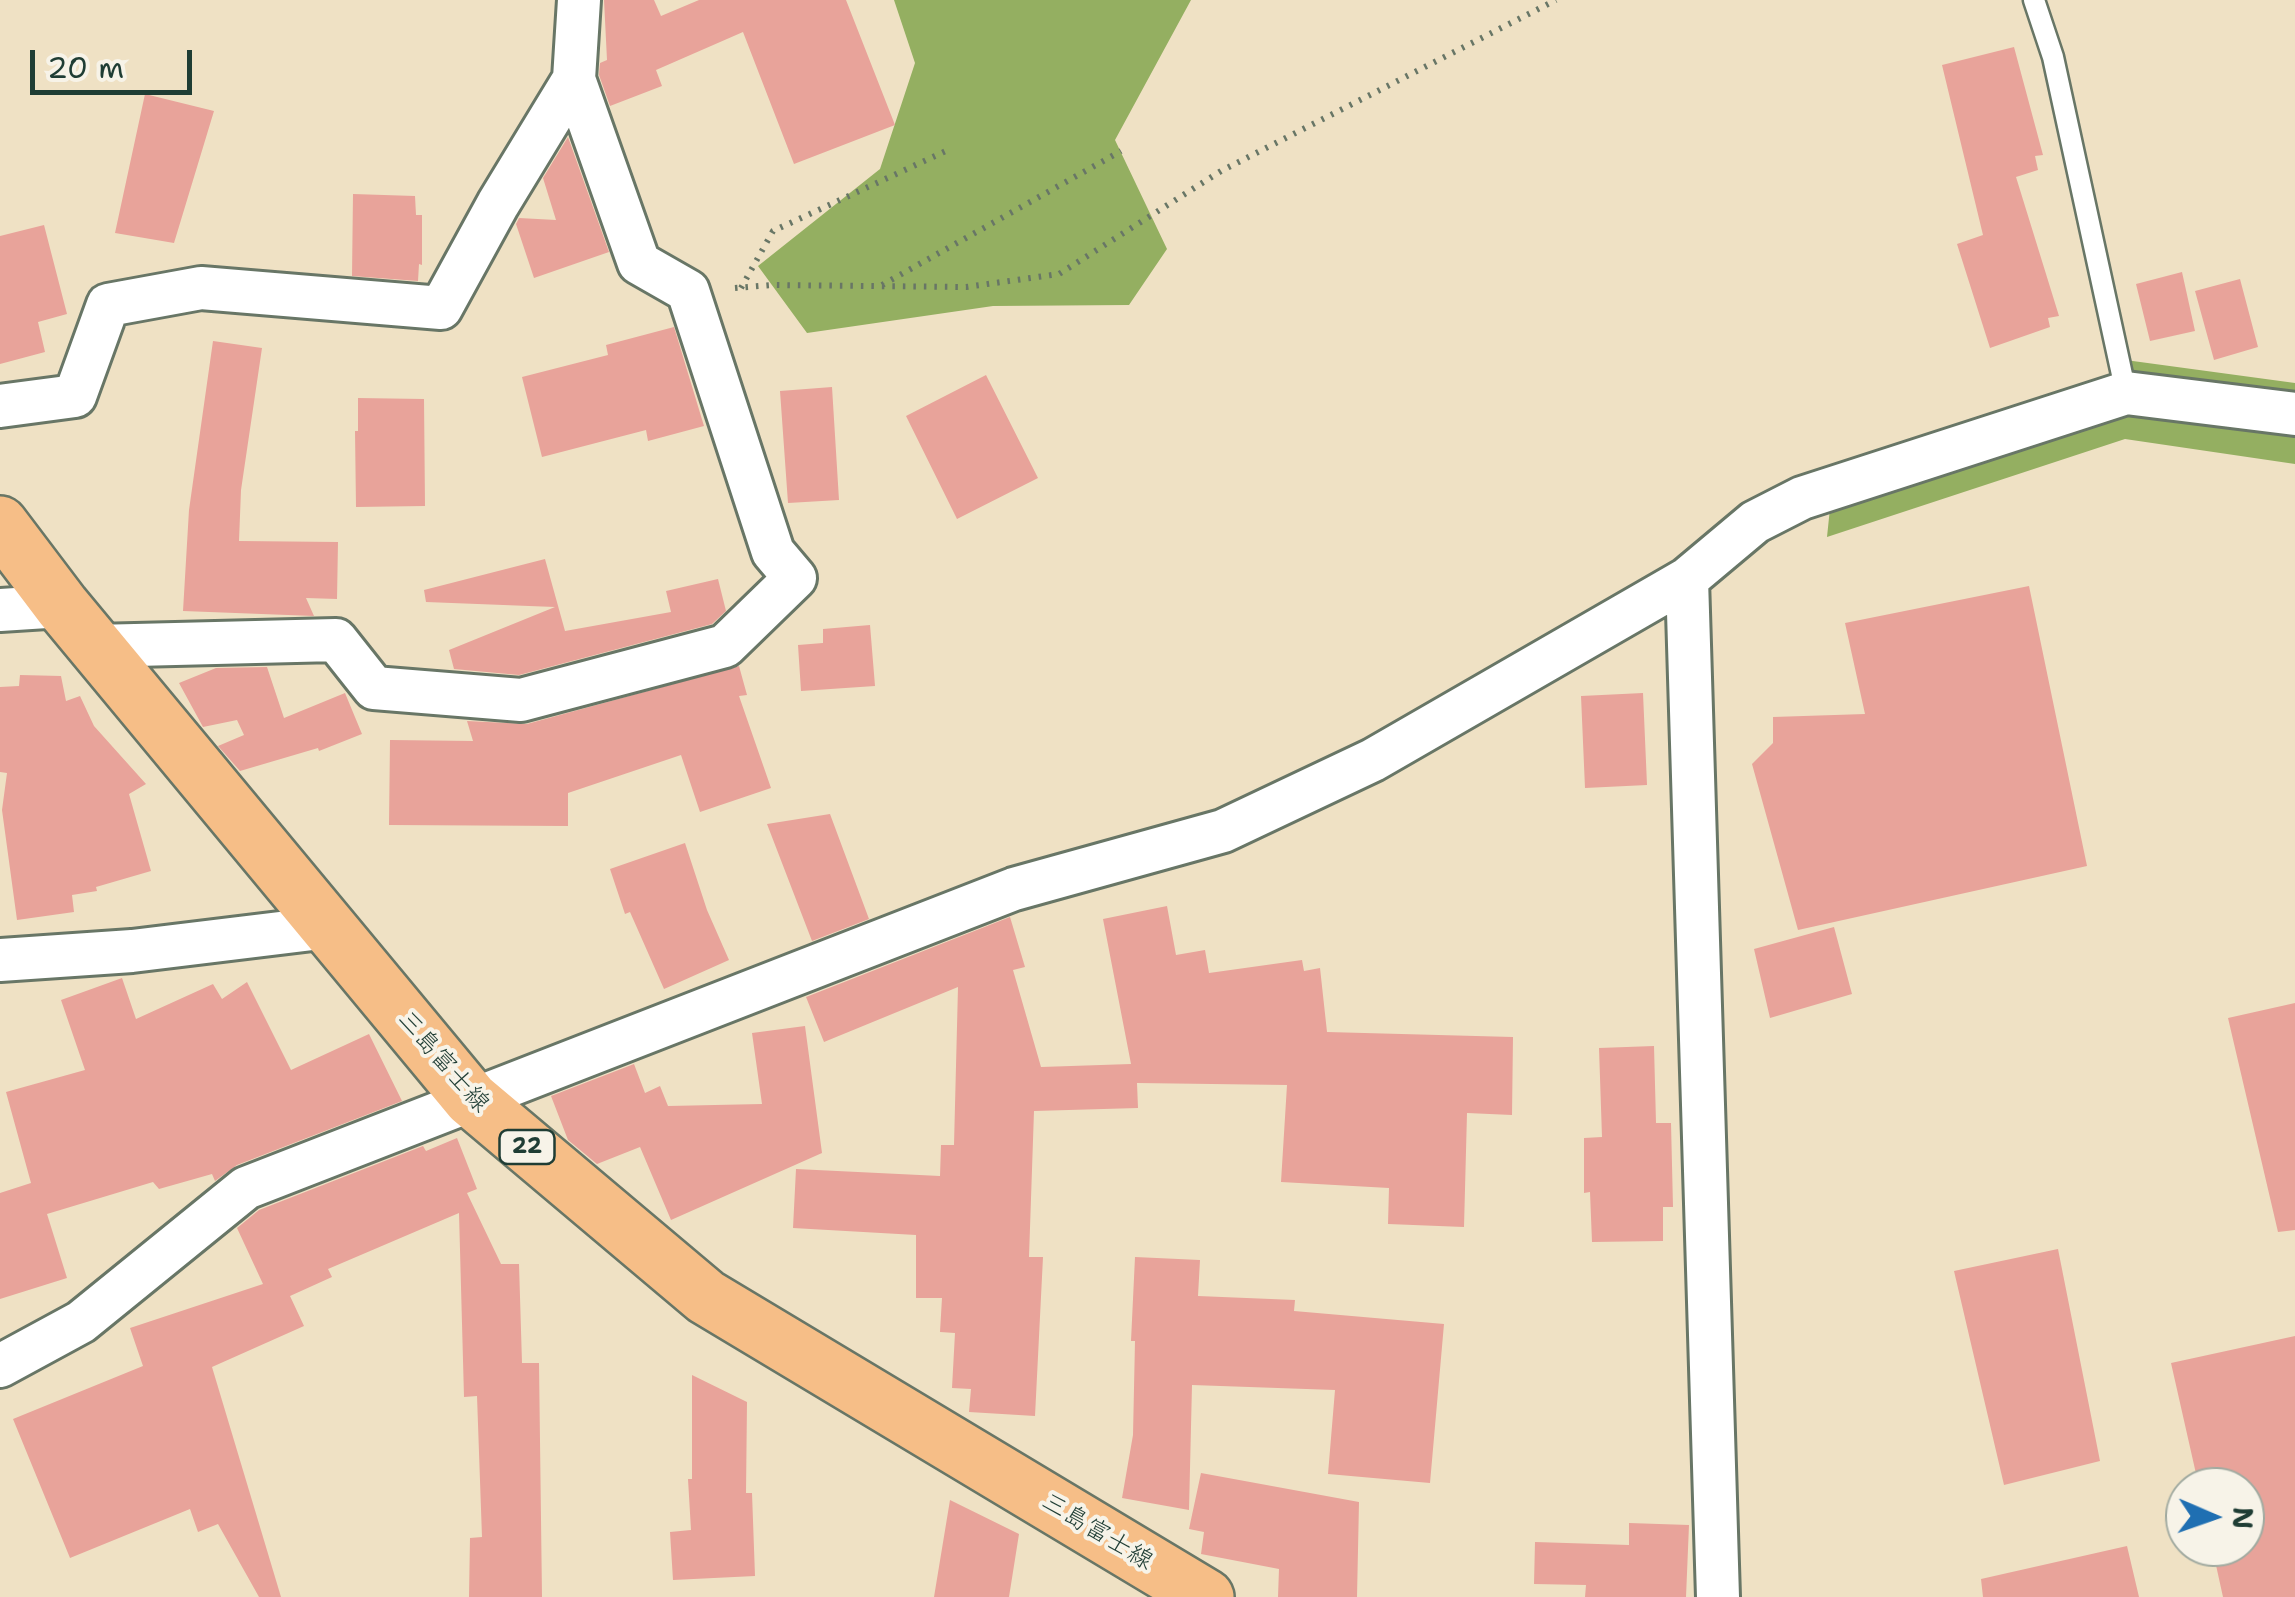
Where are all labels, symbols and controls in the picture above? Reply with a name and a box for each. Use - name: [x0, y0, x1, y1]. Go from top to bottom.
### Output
- scale bar: [35, 30, 198, 92]
- text: 20 m: [47, 47, 124, 88]
- street label: 三島富士線: [391, 1005, 495, 1119]
- road number: 22: [500, 1130, 554, 1164]
- north arrow: [2165, 1467, 2265, 1567]
- street label: 三島富士線: [1036, 1487, 1158, 1577]
- text: N: [2224, 1506, 2262, 1530]

